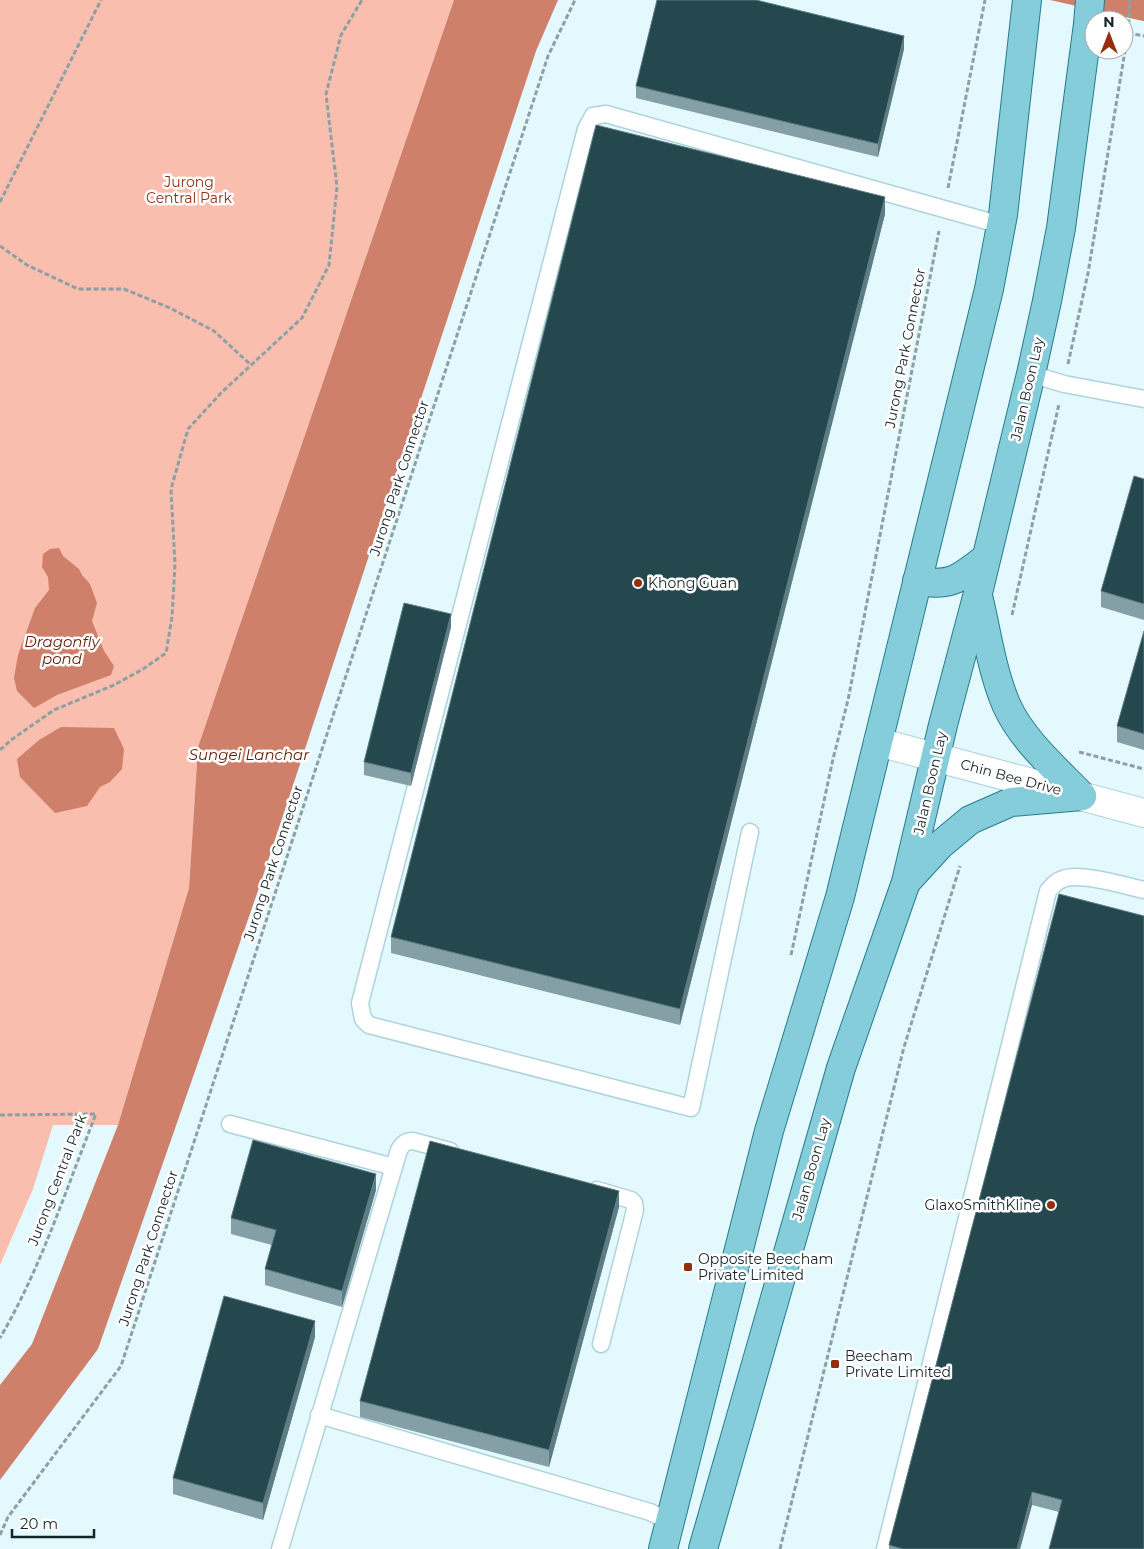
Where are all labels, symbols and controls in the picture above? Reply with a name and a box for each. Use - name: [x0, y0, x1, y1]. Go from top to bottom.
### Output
- north arrow: [1084, 10, 1134, 60]
- text: N: [1103, 13, 1115, 31]
- park label: Jurong Central Park: [146, 173, 233, 207]
- street label: Jurong Park Connector: [880, 266, 929, 430]
- street label: Jalan Boon Lay: [1006, 335, 1048, 443]
- street label: Jurong Park Connector: [365, 398, 433, 559]
- place label: Khong Guan: [648, 574, 737, 592]
- marker: Khong Guan: [632, 577, 644, 589]
- water label: Dragonfly pond: [24, 632, 101, 668]
- street label: Jalan Boon Lay: [909, 729, 951, 837]
- water label: Sungei Lanchar: [189, 745, 310, 764]
- street label: Chin Bee Drive: [958, 755, 1064, 799]
- street label: Jurong Park Connector: [239, 783, 307, 944]
- street label: Jurong Central Park: [23, 1111, 91, 1249]
- street label: Jalan Boon Lay: [788, 1115, 834, 1223]
- street label: Jurong Park Connector: [114, 1168, 182, 1329]
- place label: GlaxoSmithKline: [924, 1196, 1041, 1214]
- marker: GlaxoSmithKline: [1045, 1199, 1057, 1211]
- place label: Opposite Beecham Private Limited: [698, 1250, 833, 1284]
- marker: Opposite Beecham Private Limited: [682, 1261, 694, 1273]
- place label: Beecham Private Limited: [845, 1347, 951, 1381]
- marker: Beecham Private Limited: [829, 1358, 841, 1370]
- scale bar: [12, 1506, 95, 1538]
- text: 20 m: [20, 1514, 58, 1533]

